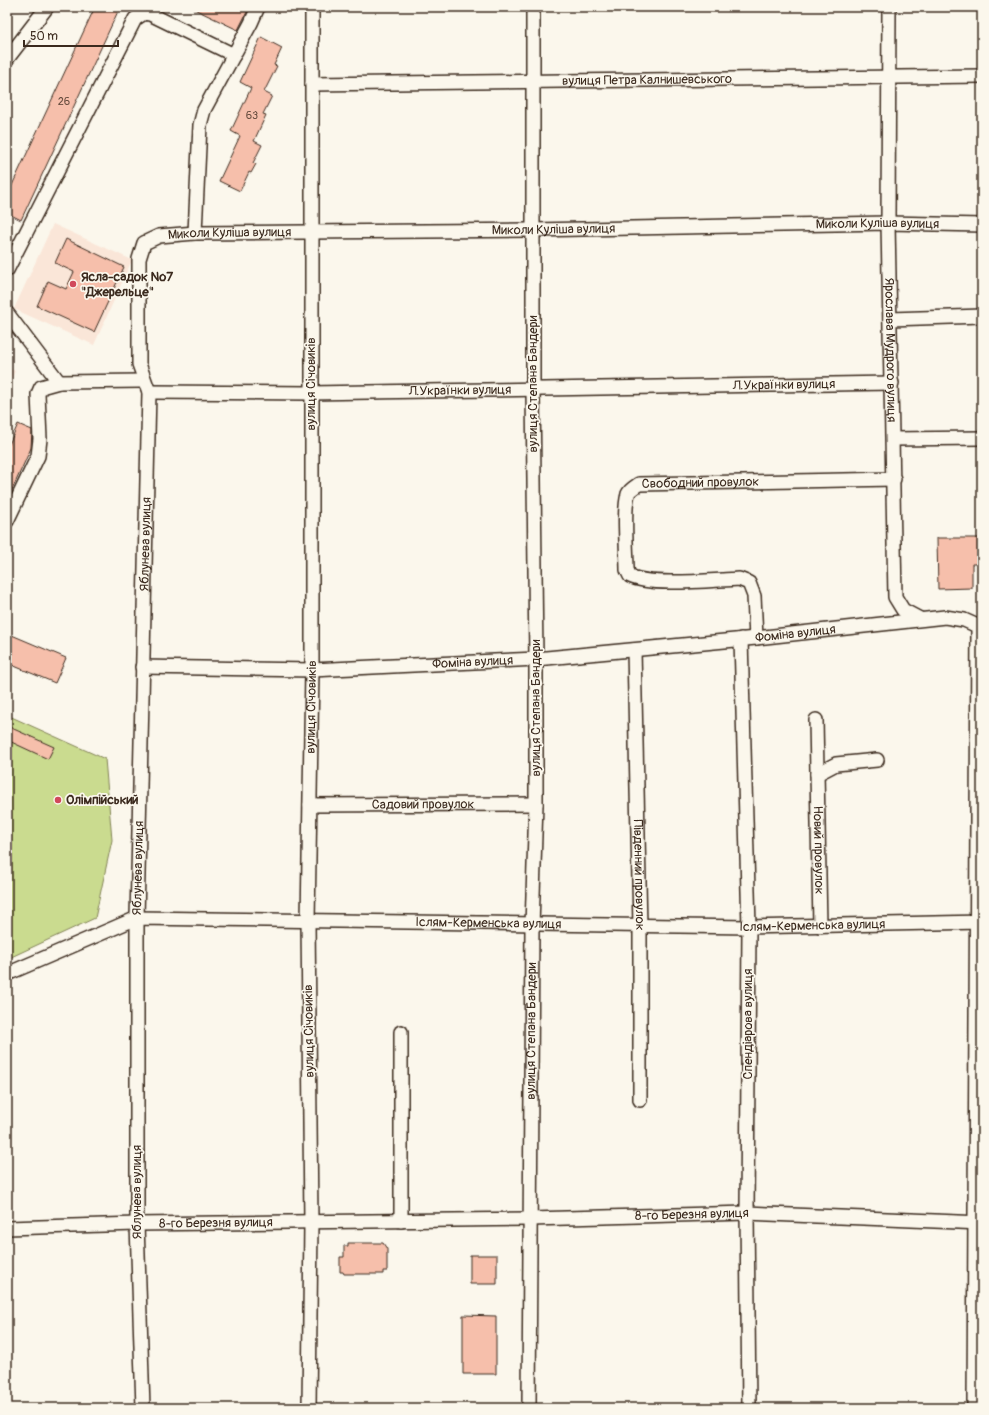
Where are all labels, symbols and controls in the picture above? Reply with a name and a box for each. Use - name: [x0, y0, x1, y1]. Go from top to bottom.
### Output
- scale bar: [24, 22, 118, 48]
- text: 50 m: [30, 29, 58, 44]
- street label: вулиця Петра Калнишевського: [562, 71, 732, 89]
- house number: 26: [58, 95, 70, 108]
- house number: 63: [246, 109, 258, 122]
- street label: Миколи Куліша вулиця: [816, 215, 939, 232]
- street label: Миколи Куліша вулиця: [492, 220, 615, 238]
- street label: Миколи Куліша вулиця: [167, 224, 291, 243]
- place label: Ясла-садок №7 "Джерельце": [81, 269, 173, 300]
- street label: Ярослава Мудрого вулиця: [881, 278, 900, 422]
- marker: Ясла-садок №7 "Джерельце": [68, 279, 78, 289]
- street label: вулиця Степана Бандери: [525, 315, 541, 453]
- street label: вулиця Січовиків: [303, 337, 319, 431]
- street label: Л.Українки вулиця: [732, 376, 835, 394]
- street label: Л.Українки вулиця: [408, 382, 511, 399]
- street label: Свободний провулок: [642, 474, 760, 492]
- street label: Яблунева вулиця: [136, 497, 155, 592]
- street label: Фоміна вулиця: [754, 621, 837, 646]
- street label: вулиця Степана Бандери: [528, 639, 544, 777]
- street label: Фоміна вулиця: [432, 652, 514, 672]
- street label: вулиця Січовиків: [303, 660, 320, 754]
- place label: Олімпійський: [66, 792, 138, 808]
- marker: Олімпійський: [53, 795, 63, 805]
- street label: Садовий провулок: [372, 796, 475, 813]
- street label: Новий провулок: [810, 805, 827, 895]
- street label: Південний провулок: [630, 819, 648, 931]
- street label: Яблунева вулиця: [129, 821, 147, 916]
- street label: Іслям-Керменська вулиця: [415, 914, 562, 932]
- street label: Іслям-Керменська вулиця: [739, 916, 886, 935]
- street label: вулиця Степана Бандери: [523, 962, 540, 1100]
- street label: Спендіарова вулиця: [740, 969, 756, 1079]
- street label: вулиця Січовиків: [300, 984, 318, 1078]
- street label: Яблунева вулиця: [129, 1145, 145, 1239]
- street label: 8-го Березня вулиця: [635, 1205, 749, 1224]
- street label: 8-го Березня вулиця: [159, 1214, 273, 1232]

